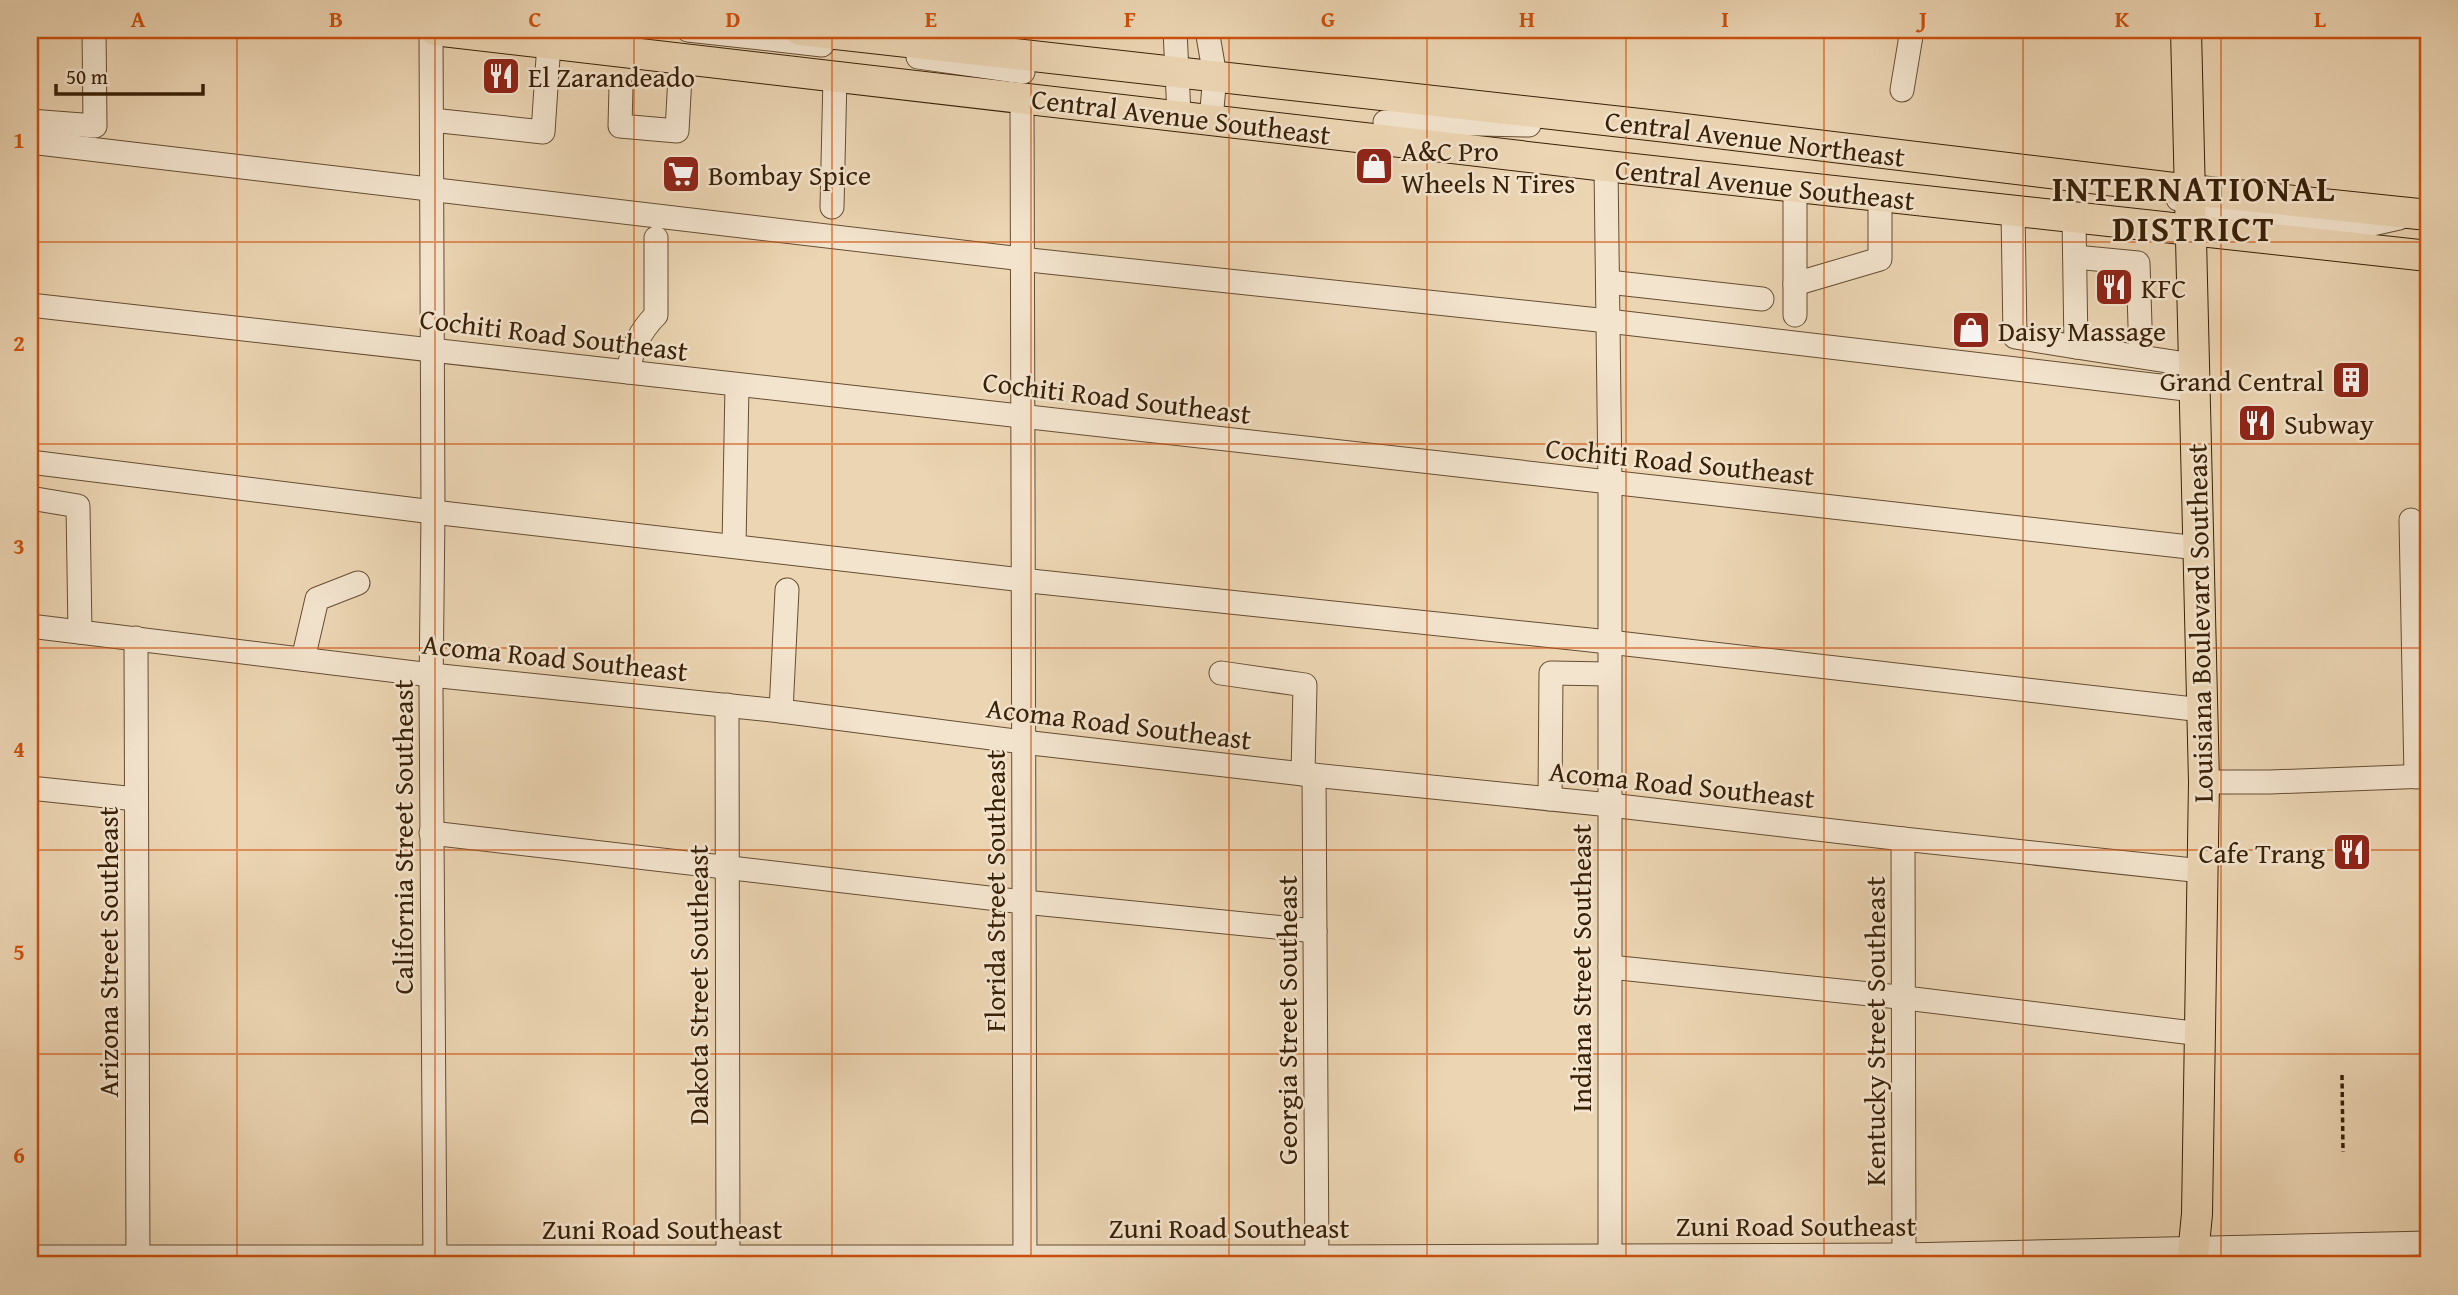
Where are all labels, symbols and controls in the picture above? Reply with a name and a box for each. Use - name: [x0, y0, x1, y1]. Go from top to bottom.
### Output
- text: A: [131, 2, 146, 35]
- text: B: [329, 2, 343, 35]
- text: C: [528, 2, 542, 35]
- text: D: [726, 2, 741, 35]
- text: E: [925, 2, 937, 35]
- text: F: [1124, 2, 1136, 35]
- text: G: [1321, 2, 1335, 35]
- text: H: [1519, 2, 1535, 35]
- text: I: [1721, 2, 1729, 35]
- text: J: [1915, 2, 1927, 35]
- text: K: [2115, 2, 2130, 35]
- text: L: [2314, 2, 2326, 35]
- scale bar: [56, 52, 203, 96]
- restaurant icon: El Zarandeado: [480, 55, 522, 97]
- place label: El Zarandeado: [528, 56, 695, 97]
- text: 50 m: [66, 61, 108, 92]
- street label: Central Avenue Southeast: [1029, 77, 1333, 155]
- street label: Central Avenue Northeast: [1603, 99, 1907, 177]
- text: 1: [13, 123, 25, 156]
- place label: A&C Pro Wheels N Tires: [1401, 130, 1575, 203]
- shop icon: A&C Pro Wheels N Tires: [1353, 145, 1395, 187]
- street label: Central Avenue Southeast: [1613, 148, 1917, 220]
- supermarket icon: Bombay Spice: [660, 153, 702, 195]
- place label: Bombay Spice: [708, 154, 871, 195]
- district label: INTERNATIONAL DISTRICT: [2052, 163, 2336, 254]
- restaurant icon: KFC: [2093, 266, 2135, 308]
- place label: KFC: [2141, 267, 2186, 308]
- street label: Cochiti Road Southeast: [418, 297, 691, 371]
- shop icon: Daisy Massage: [1950, 309, 1992, 351]
- place label: Daisy Massage: [1998, 310, 2166, 351]
- text: 2: [13, 326, 25, 359]
- building icon: Grand Central: [2330, 359, 2372, 401]
- street label: Cochiti Road Southeast: [981, 360, 1254, 434]
- place label: Grand Central: [2160, 360, 2324, 401]
- restaurant icon: Subway: [2236, 402, 2278, 444]
- place label: Subway: [2284, 403, 2374, 444]
- street label: Cochiti Road Southeast: [1544, 427, 1816, 496]
- street label: Louisiana Boulevard Southeast: [2175, 443, 2223, 803]
- text: 3: [13, 529, 25, 562]
- street label: Acoma Road Southeast: [420, 623, 690, 691]
- street label: California Street Southeast: [382, 679, 423, 995]
- street label: Acoma Road Southeast: [984, 686, 1254, 760]
- text: 4: [13, 732, 25, 765]
- street label: Florida Street Southeast: [974, 750, 1015, 1032]
- street label: Acoma Road Southeast: [1547, 750, 1817, 818]
- street label: Arizona Street Southeast: [87, 806, 128, 1098]
- street label: Indiana Street Southeast: [1560, 824, 1601, 1112]
- restaurant icon: Cafe Trang: [2331, 831, 2373, 873]
- place label: Cafe Trang: [2198, 832, 2325, 873]
- street label: Dakota Street Southeast: [677, 845, 718, 1125]
- street label: Georgia Street Southeast: [1266, 875, 1307, 1165]
- street label: Kentucky Street Southeast: [1854, 876, 1895, 1186]
- text: 5: [13, 935, 25, 968]
- text: 6: [13, 1138, 25, 1171]
- street label: Zuni Road Southeast: [1676, 1205, 1916, 1246]
- street label: Zuni Road Southeast: [1109, 1207, 1349, 1248]
- street label: Zuni Road Southeast: [542, 1208, 782, 1249]

